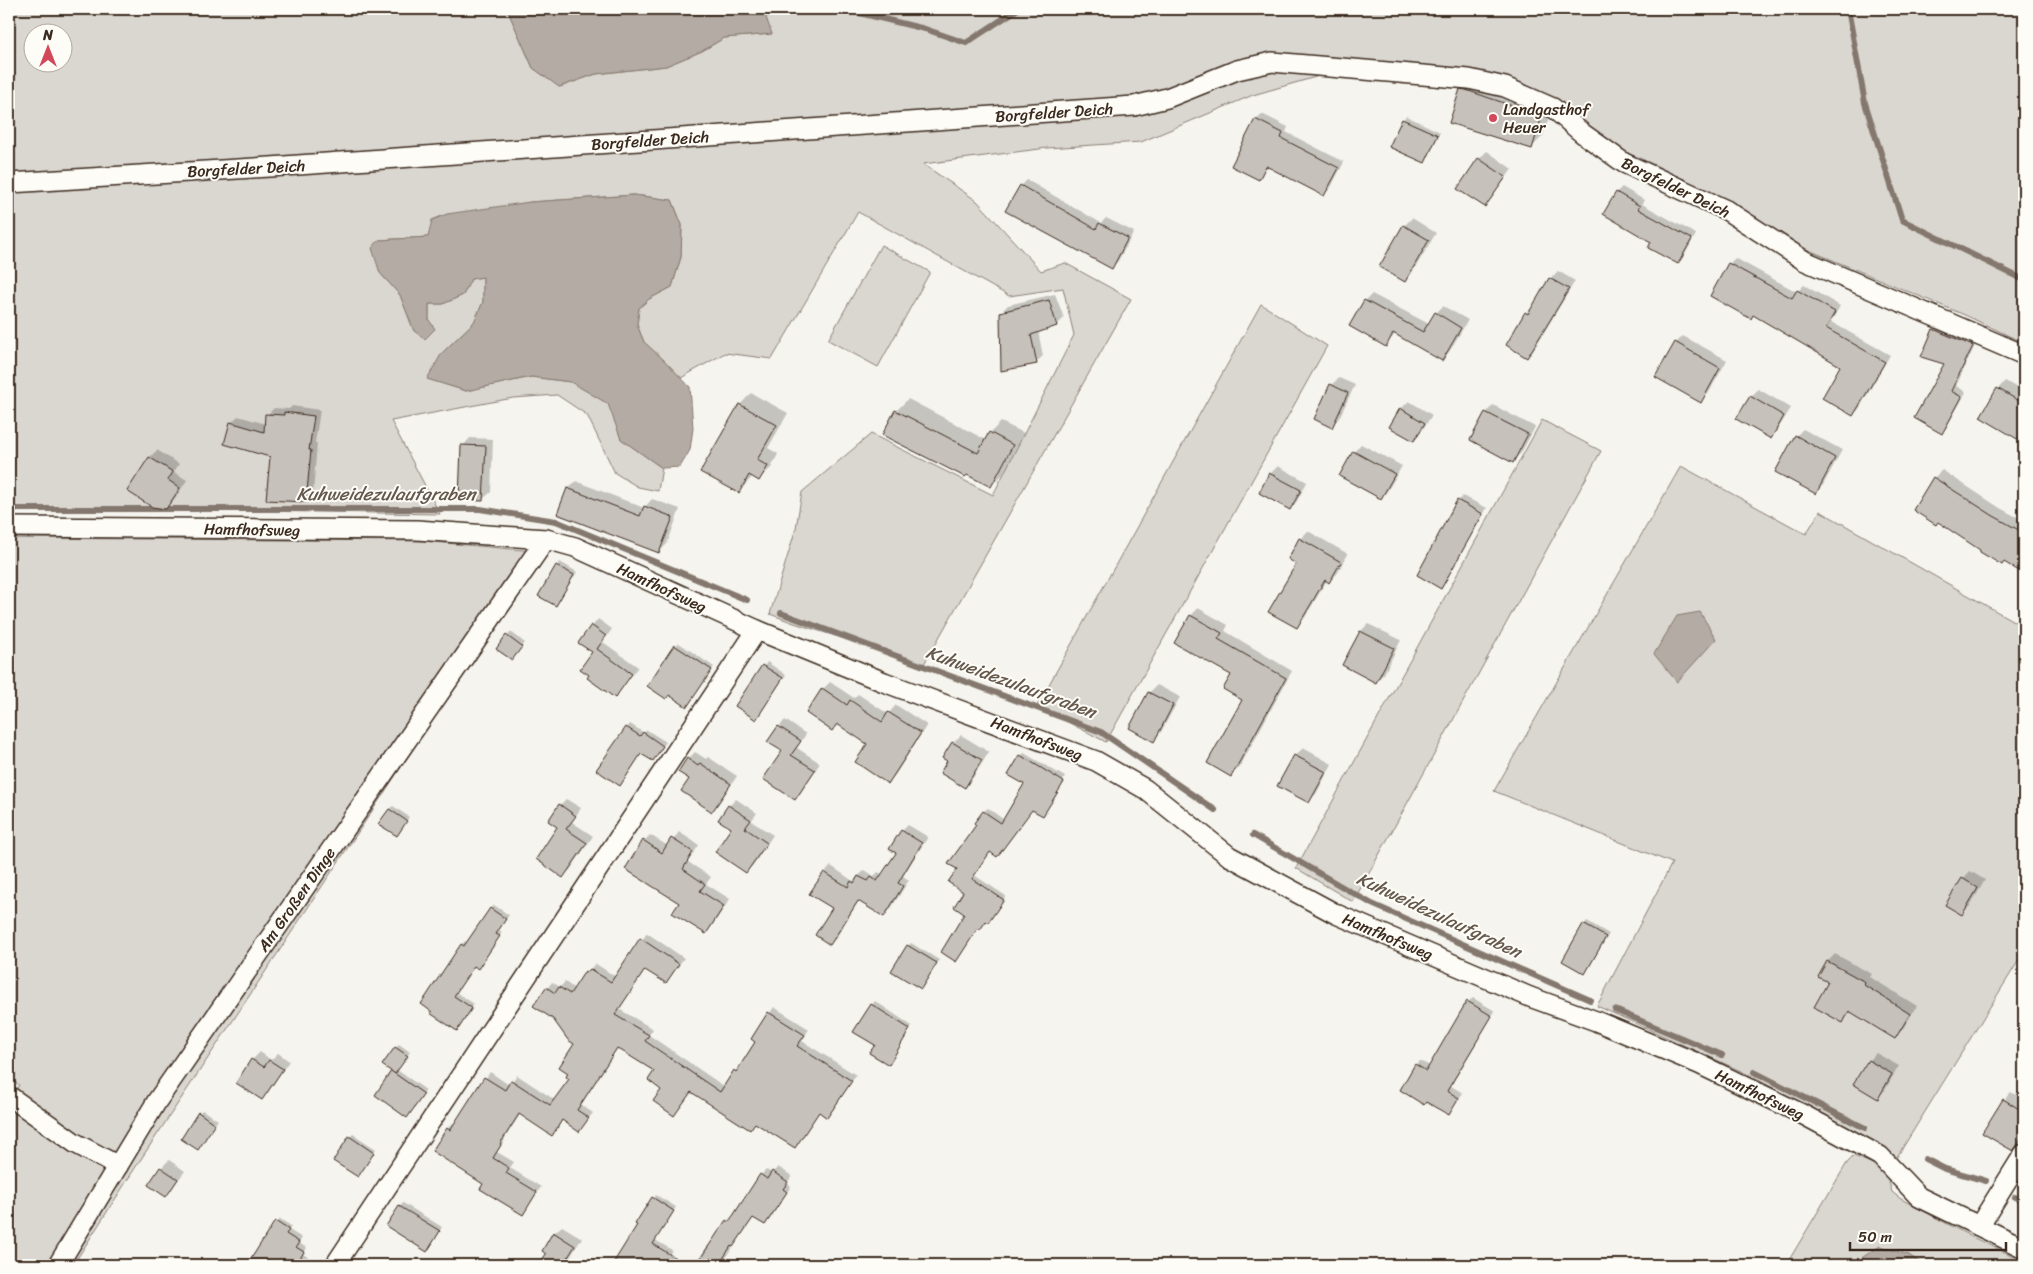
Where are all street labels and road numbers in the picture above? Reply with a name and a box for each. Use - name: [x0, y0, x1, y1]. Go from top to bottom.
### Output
- street label: Borgfelder Deich: [994, 94, 1114, 131]
- street label: Borgfelder Deich: [590, 122, 710, 159]
- street label: Borgfelder Deich: [1616, 149, 1735, 226]
- street label: Borgfelder Deich: [186, 151, 306, 186]
- street label: Hamfhofsweg: [204, 514, 300, 545]
- street label: Hamfhofsweg: [612, 554, 712, 621]
- street label: Hamfhofsweg: [987, 708, 1087, 769]
- street label: Am Großen Dinge: [249, 841, 343, 959]
- street label: Hamfhofsweg: [1338, 904, 1438, 969]
- street label: Hamfhofsweg: [1710, 1060, 1809, 1129]

